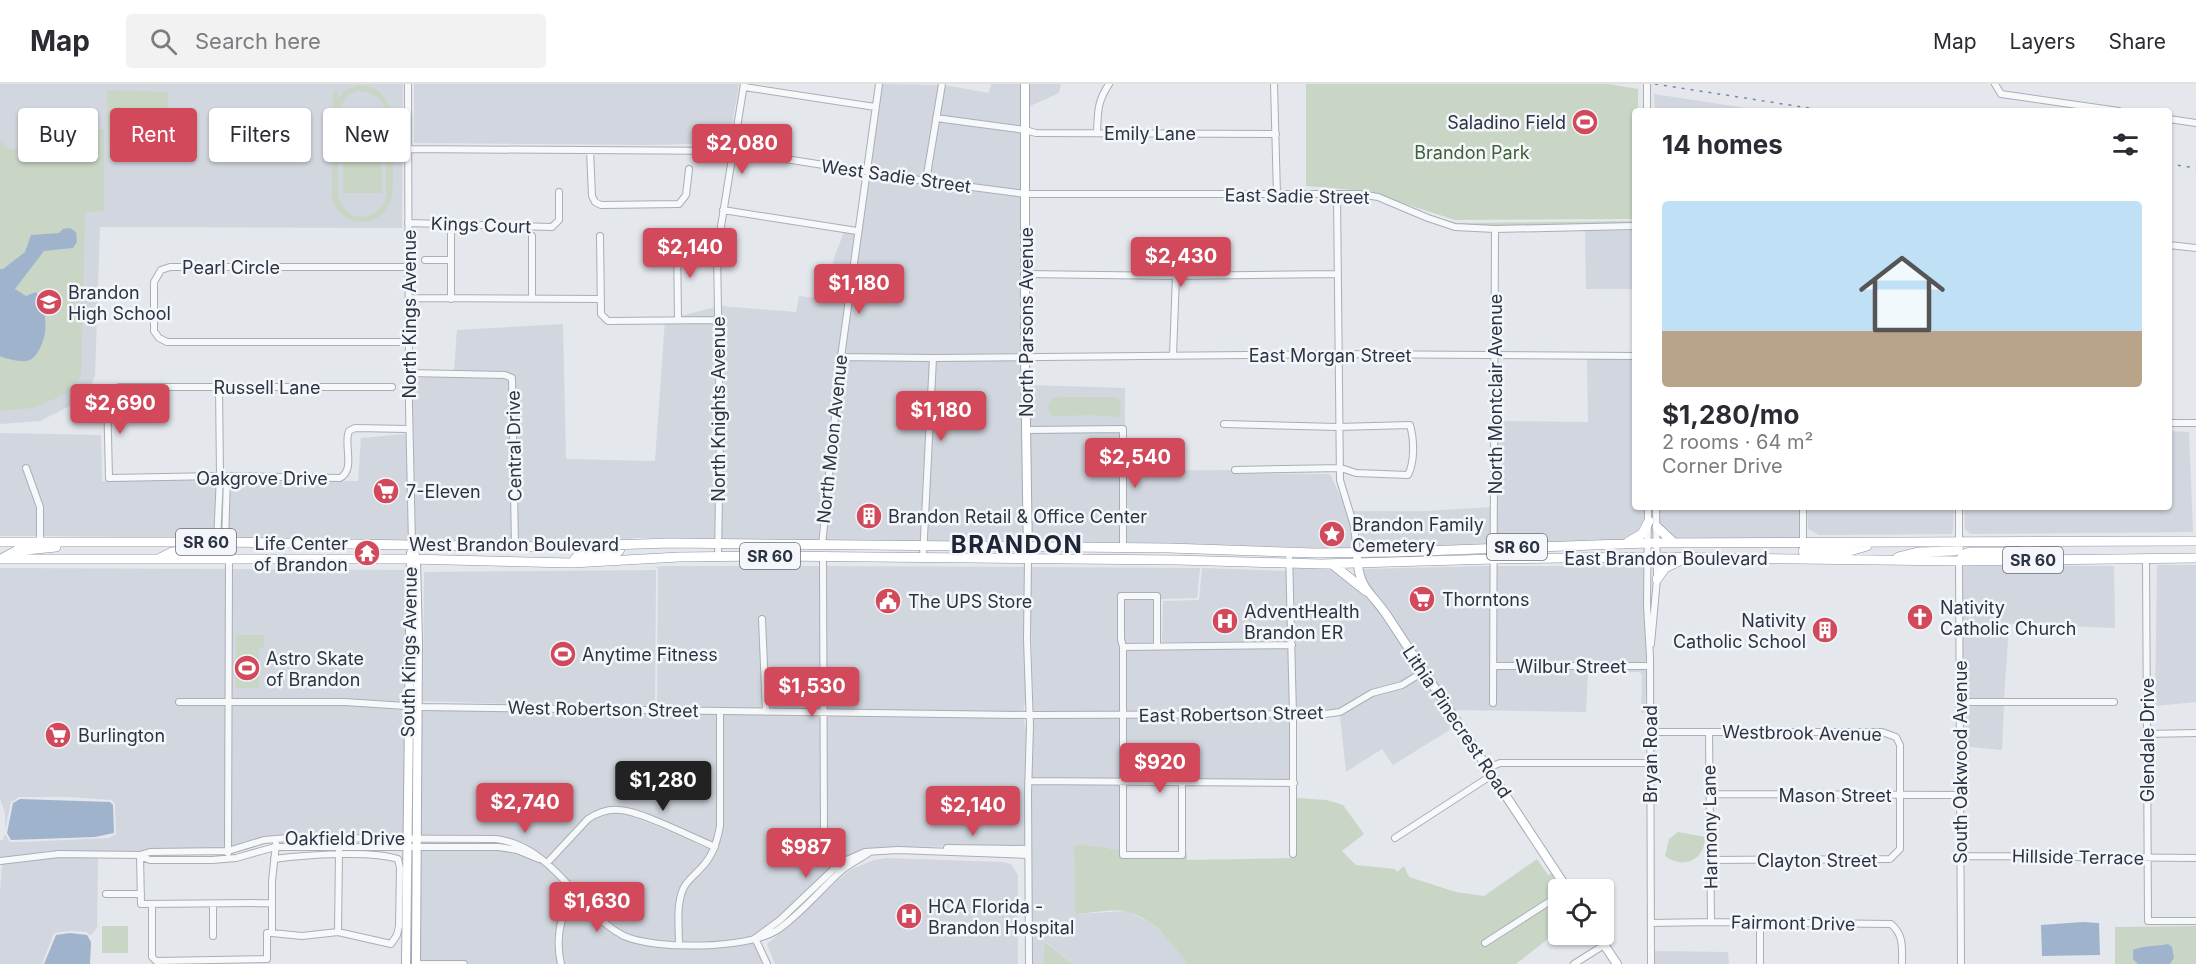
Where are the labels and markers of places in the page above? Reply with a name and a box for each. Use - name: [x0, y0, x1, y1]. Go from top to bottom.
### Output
- sports icon: Saladino Field: [1570, 107, 1600, 137]
- place label: Saladino Field: [1447, 112, 1566, 133]
- pin: $2,080: [693, 124, 791, 175]
- pin: $2,140: [641, 228, 739, 279]
- pin: $2,430: [1132, 237, 1230, 288]
- pin: $1,180: [810, 264, 908, 315]
- place label: Brandon High School: [68, 282, 171, 324]
- school or university icon: Brandon High School: [34, 287, 64, 317]
- pin: $2,690: [71, 384, 169, 435]
- pin: $1,180: [892, 391, 990, 442]
- pin: $2,540: [1086, 438, 1184, 489]
- supermarket icon: 7-Eleven: [371, 476, 401, 506]
- place label: 7-Eleven: [406, 481, 481, 502]
- building icon: Brandon Retail & Office Center: [854, 501, 884, 531]
- place label: Brandon Retail & Office Center: [888, 506, 1147, 527]
- place label: Brandon Family Cemetery: [1352, 514, 1484, 556]
- place icon: Brandon Family Cemetery: [1317, 519, 1347, 549]
- place label: Life Center of Brandon: [254, 533, 348, 575]
- temple icon: Life Center of Brandon: [352, 538, 382, 568]
- supermarket icon: Thorntons: [1407, 584, 1437, 614]
- public building icon: The UPS Store: [873, 586, 903, 616]
- place label: Thorntons: [1442, 589, 1529, 610]
- place label: The UPS Store: [908, 591, 1032, 612]
- place label: Nativity Catholic Church: [1940, 597, 2077, 639]
- place label: AdventHealth Brandon ER: [1244, 601, 1360, 643]
- church icon: Nativity Catholic Church: [1905, 602, 1935, 632]
- hospital icon: AdventHealth Brandon ER: [1210, 606, 1240, 636]
- place label: Nativity Catholic School: [1673, 610, 1806, 652]
- building icon: Nativity Catholic School: [1810, 615, 1840, 645]
- sports icon: Anytime Fitness: [548, 639, 578, 669]
- place label: Anytime Fitness: [582, 644, 718, 665]
- place label: Astro Skate of Brandon: [266, 648, 364, 690]
- sports icon: Astro Skate of Brandon: [232, 653, 262, 683]
- pin: $1,530: [763, 667, 861, 718]
- supermarket icon: Burlington: [43, 720, 73, 750]
- place label: Burlington: [78, 725, 165, 746]
- pin: $920: [1124, 743, 1196, 794]
- pin: $1,280: [614, 761, 712, 812]
- pin: $2,740: [476, 783, 574, 834]
- pin: $2,140: [924, 786, 1022, 837]
- pin: $987: [770, 828, 842, 879]
- pin: $1,630: [548, 882, 646, 933]
- place label: HCA Florida - Brandon Hospital: [928, 896, 1074, 938]
- hospital icon: HCA Florida - Brandon Hospital: [894, 901, 924, 931]

